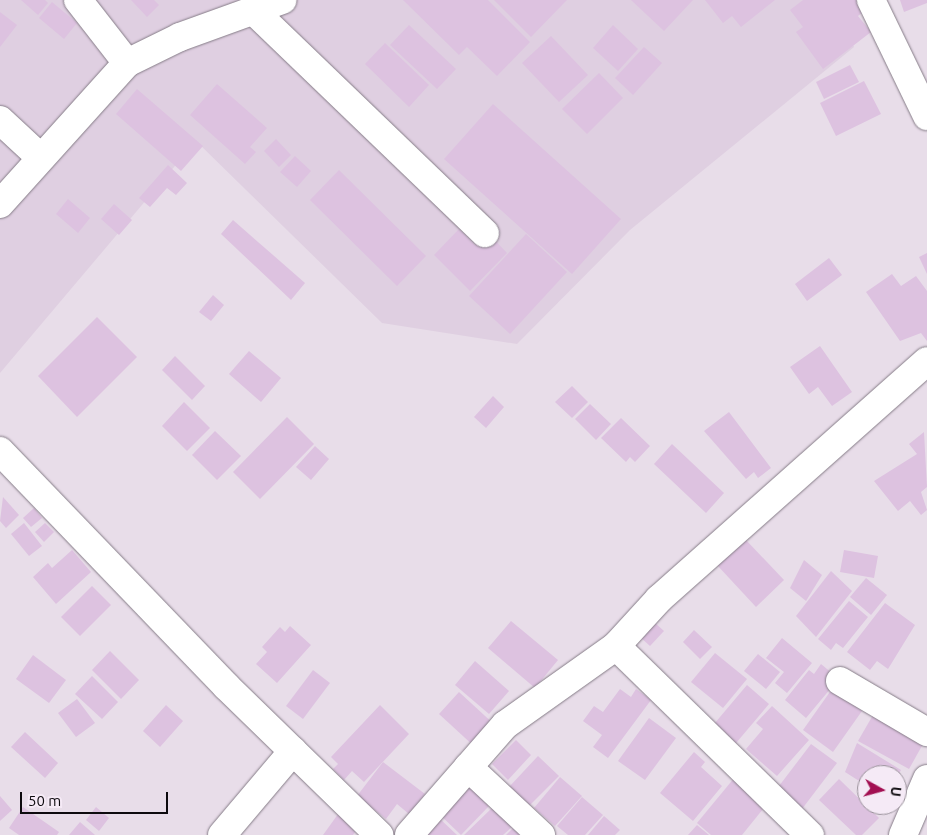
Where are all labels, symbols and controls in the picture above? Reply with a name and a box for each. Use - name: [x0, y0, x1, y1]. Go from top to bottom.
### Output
- north arrow: [857, 765, 907, 815]
- scale bar: [22, 782, 170, 814]
- text: U: [887, 786, 904, 798]
- text: 50 m: [28, 792, 61, 809]

